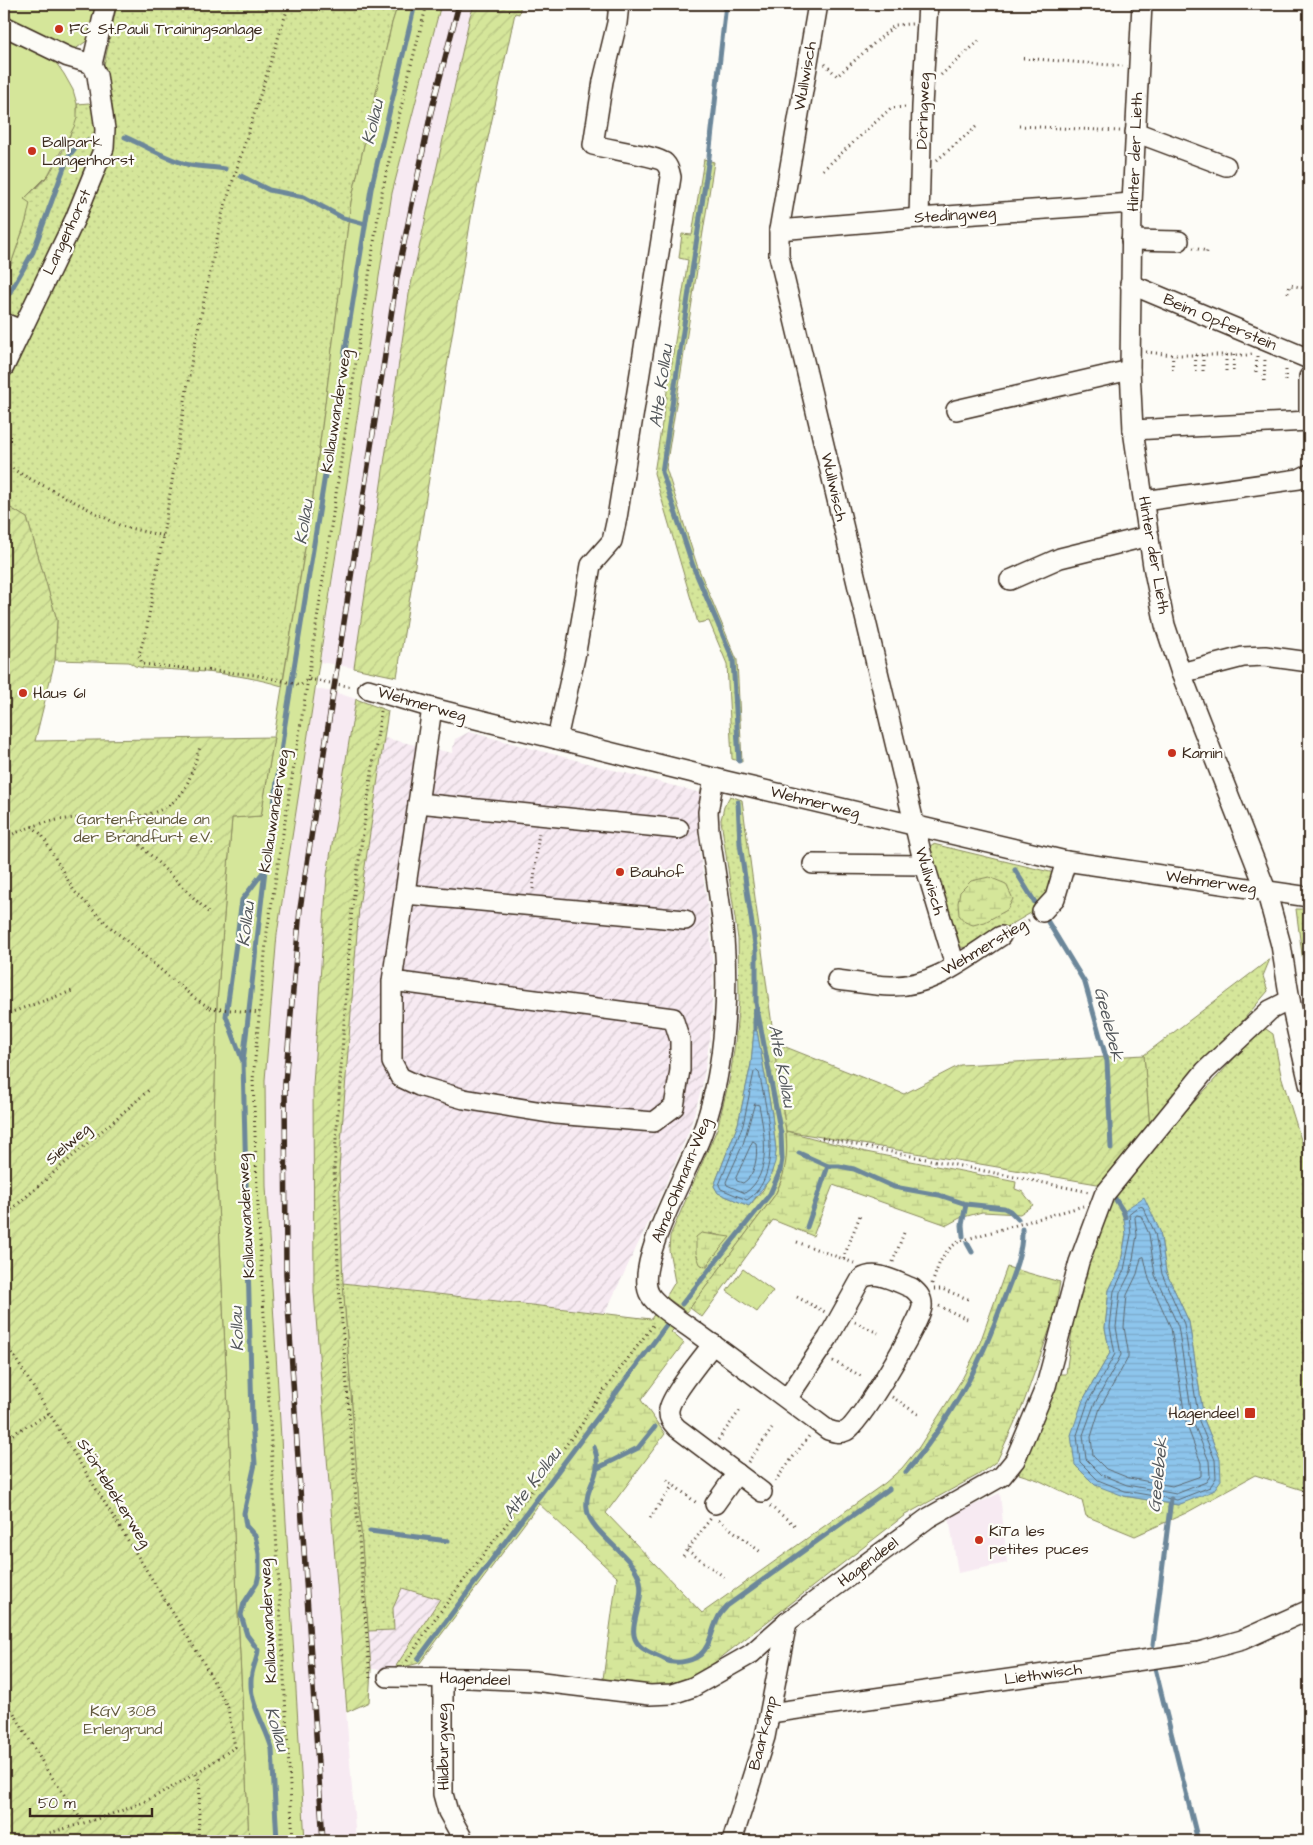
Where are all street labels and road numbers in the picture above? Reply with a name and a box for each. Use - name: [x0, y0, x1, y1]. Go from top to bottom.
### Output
- street label: Wullwisch: [788, 40, 822, 112]
- street label: Döringweg: [911, 72, 936, 150]
- street label: Hinter der Lieth: [1122, 92, 1148, 212]
- street label: Langenhorst: [38, 185, 98, 279]
- street label: Stedingweg: [913, 201, 997, 230]
- street label: Beim Opferstein: [1160, 288, 1280, 356]
- street label: Kollauwanderweg: [315, 348, 358, 474]
- street label: Wullwisch: [815, 451, 853, 523]
- street label: Hinter der Lieth: [1133, 494, 1175, 616]
- street label: Wehmerweg: [375, 681, 469, 728]
- street label: Kollauwanderweg: [253, 748, 296, 874]
- street label: Wehmerweg: [768, 780, 862, 825]
- street label: Wullwisch: [910, 844, 950, 918]
- street label: Wehmerweg: [1164, 865, 1258, 900]
- street label: Wehmerstieg: [937, 913, 1031, 982]
- street label: Alma-Ohlmann-Weg: [646, 1114, 717, 1246]
- street label: Sielweg: [41, 1118, 96, 1171]
- street label: Kollauwanderweg: [232, 1153, 261, 1279]
- street label: Störtebekerweg: [71, 1434, 156, 1552]
- street label: Hagendeel: [833, 1532, 903, 1593]
- street label: Kollauwanderweg: [254, 1558, 283, 1684]
- street label: Liethwisch: [1003, 1658, 1083, 1690]
- street label: Hagendeel: [439, 1667, 511, 1692]
- street label: Baarkamp: [743, 1693, 783, 1772]
- street label: Hildburgweg: [431, 1703, 456, 1791]

